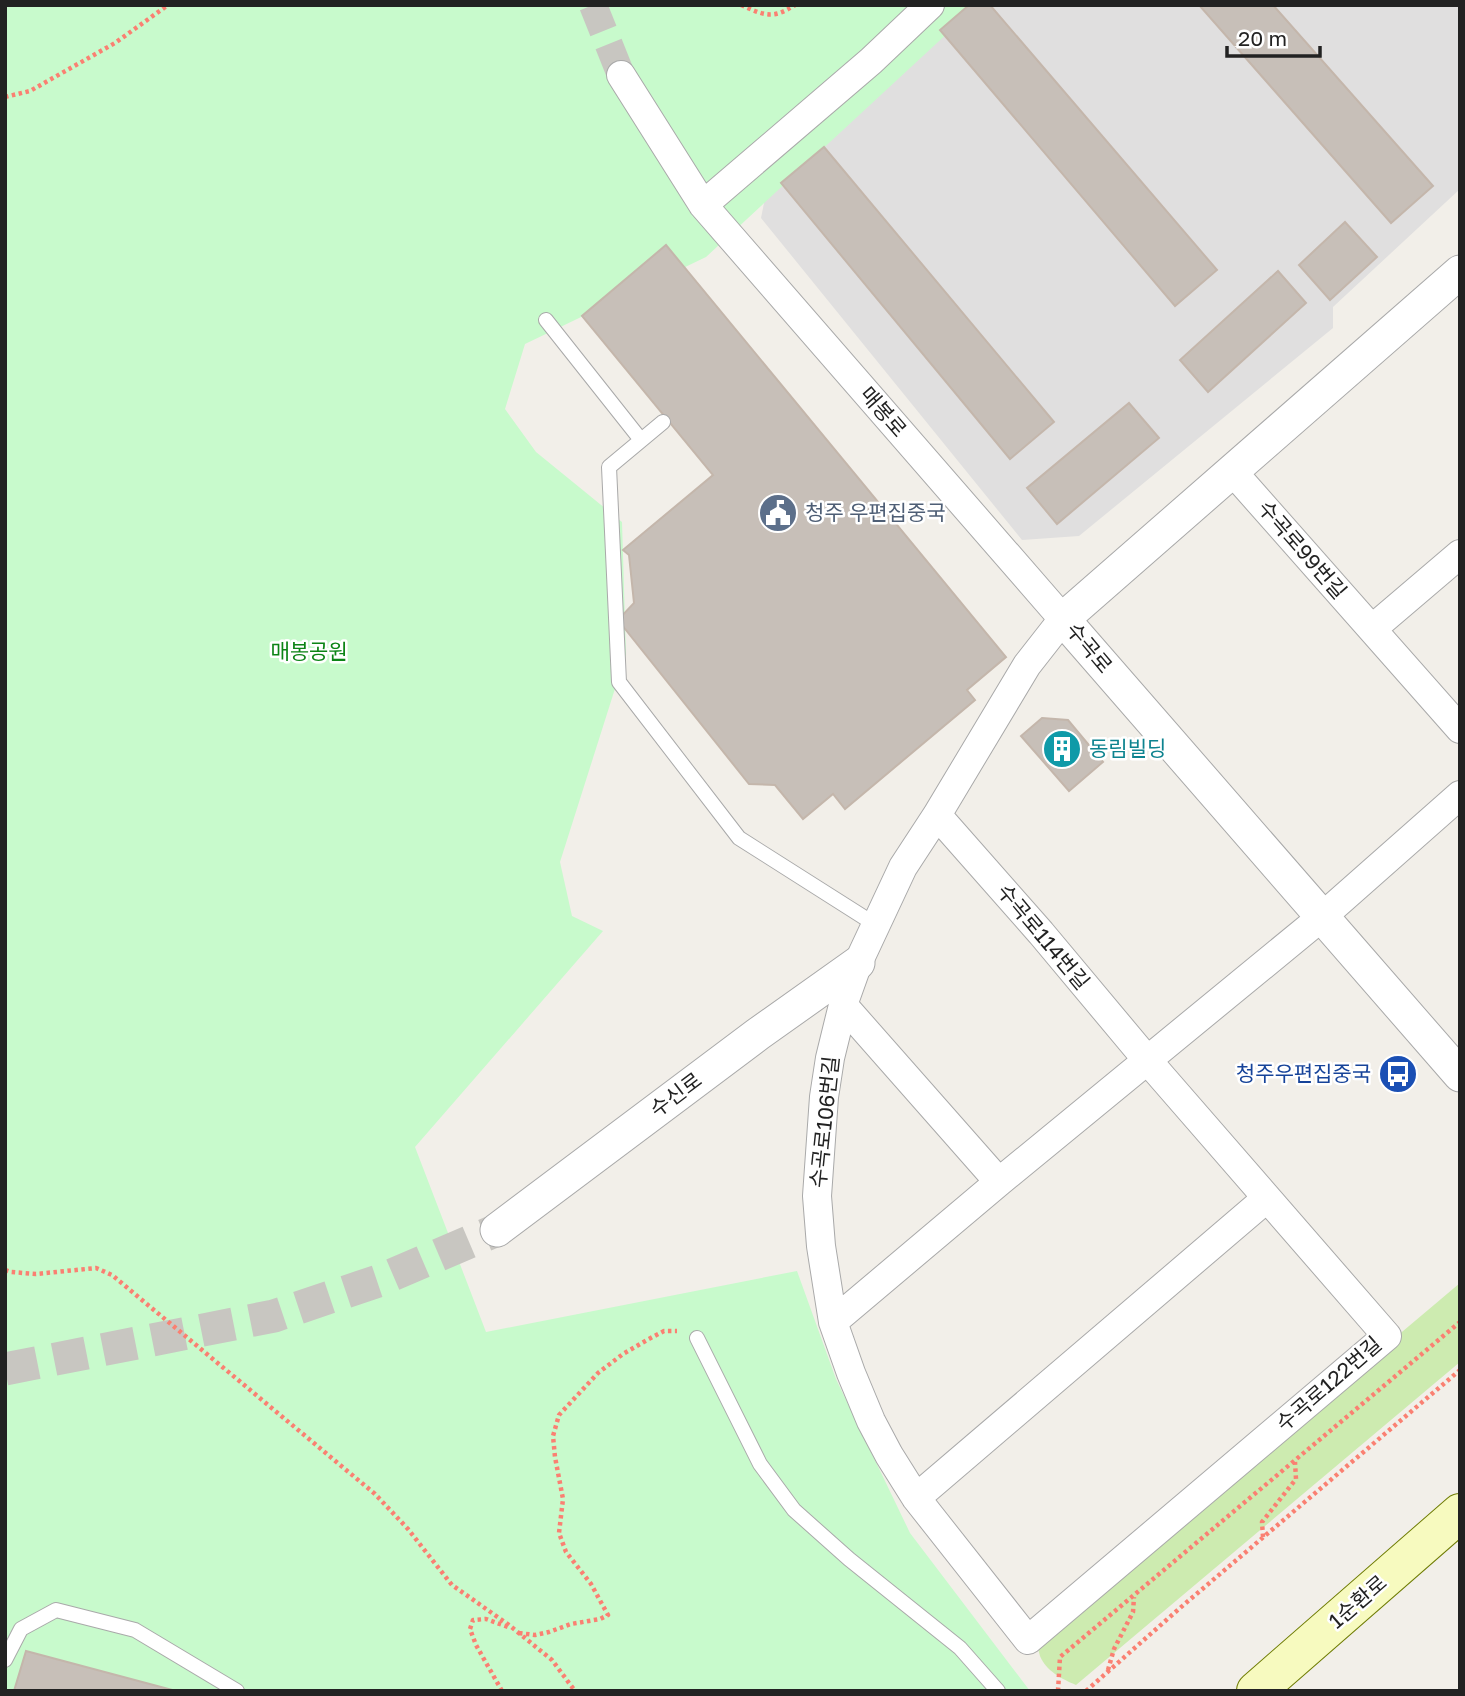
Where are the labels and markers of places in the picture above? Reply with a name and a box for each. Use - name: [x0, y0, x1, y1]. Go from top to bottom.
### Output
- public building icon: 청주 우편집중국: [757, 492, 799, 534]
- place label: 청주 우편집중국: [805, 499, 946, 525]
- building icon: 동림빌딩: [1041, 728, 1083, 770]
- place label: 동림빌딩: [1089, 735, 1166, 761]
- bus stop icon: 청주우편집중국: [1377, 1053, 1419, 1095]
- place label: 청주우편집중국: [1236, 1060, 1371, 1086]

